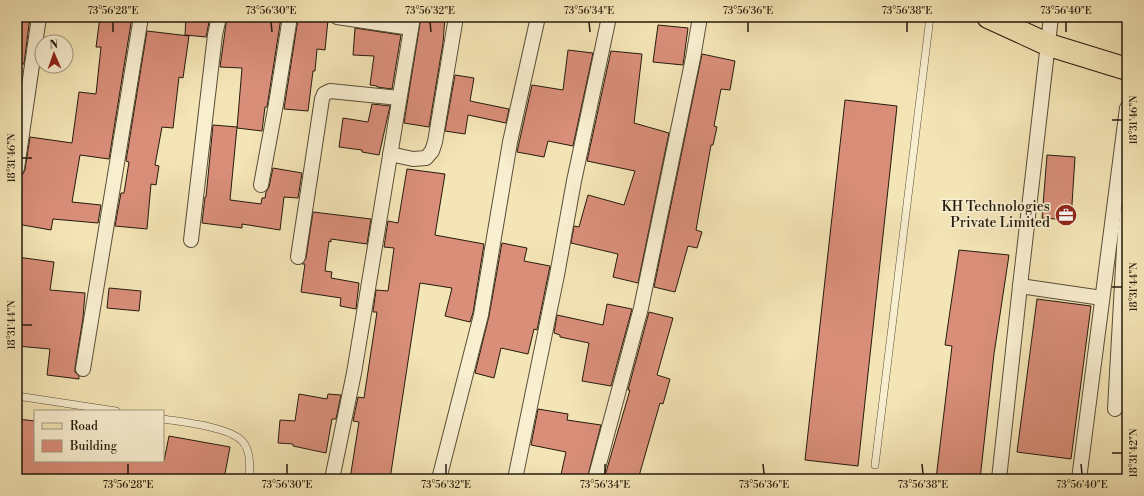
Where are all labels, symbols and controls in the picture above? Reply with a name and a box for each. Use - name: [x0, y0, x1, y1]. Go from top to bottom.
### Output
- text: 73°56'28"E: [88, 5, 138, 17]
- text: 73°56'30"E: [246, 5, 297, 17]
- text: 73°56'32"E: [405, 5, 455, 17]
- text: 73°56'34"E: [564, 5, 614, 17]
- text: 73°56'36"E: [723, 5, 773, 17]
- text: 73°56'38"E: [882, 5, 932, 17]
- text: 73°56'40"E: [1040, 5, 1092, 17]
- north arrow: [34, 34, 74, 74]
- text: N: [49, 38, 59, 52]
- text: 18°31'46"N: [1128, 95, 1140, 145]
- text: 18°31'46"N: [6, 133, 18, 183]
- place label: KH Technologies Private Limited: [941, 198, 1050, 232]
- office icon: KH Technologies Private Limited: [1053, 202, 1079, 228]
- text: 18°31'44"N: [1128, 262, 1140, 312]
- text: 18°31'44"N: [6, 300, 18, 350]
- legend: [34, 410, 164, 462]
- text: Road: [70, 419, 98, 434]
- text: 18°31'42"N: [1128, 428, 1140, 477]
- text: Building: [69, 439, 118, 454]
- text: 73°56'28"E: [103, 479, 153, 491]
- text: 73°56'30"E: [262, 479, 313, 491]
- text: 73°56'32"E: [421, 479, 471, 491]
- text: 73°56'34"E: [580, 479, 630, 491]
- text: 73°56'36"E: [739, 479, 789, 491]
- text: 73°56'38"E: [898, 479, 948, 491]
- text: 73°56'40"E: [1056, 479, 1108, 491]

